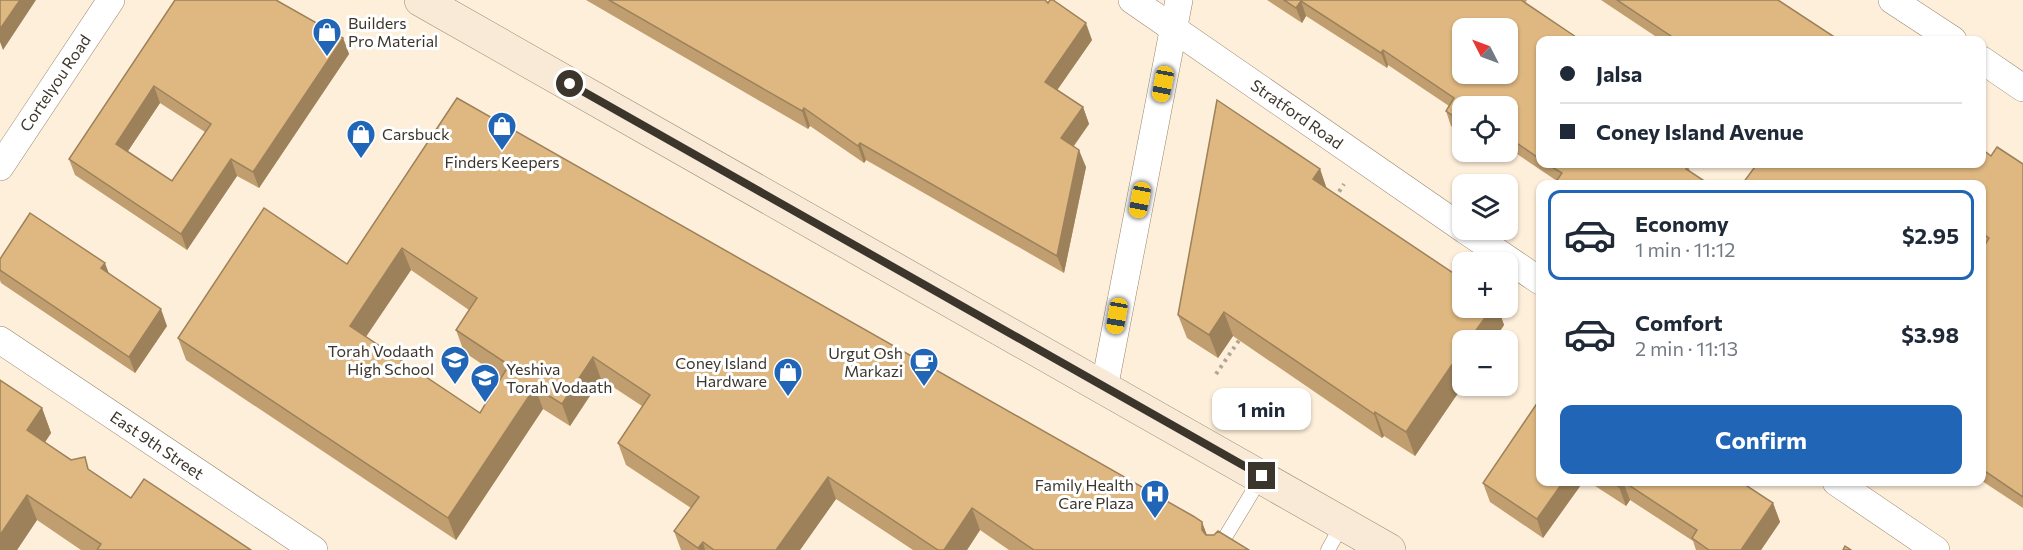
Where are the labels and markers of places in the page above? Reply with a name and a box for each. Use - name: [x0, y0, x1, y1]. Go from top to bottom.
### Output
- place label: Builders Pro Material: [348, 13, 438, 50]
- shop icon: Builders Pro Material: [311, 16, 343, 58]
- shop icon: Finders Keepers: [486, 110, 518, 152]
- shop icon: Carsbuck: [345, 118, 377, 160]
- place label: Carsbuck: [382, 124, 450, 143]
- place label: Finders Keepers: [445, 152, 559, 171]
- place label: Torah Vodaath High School: [327, 341, 434, 378]
- place label: Urgut Osh Markazi: [828, 343, 903, 380]
- school or university icon: Torah Vodaath High School: [439, 344, 471, 386]
- cafe icon: Urgut Osh Markazi: [908, 346, 940, 388]
- place label: Coney Island Hardware: [675, 353, 767, 390]
- shop icon: Coney Island Hardware: [772, 356, 804, 398]
- place label: Yeshiva Torah Vodaath: [506, 359, 613, 396]
- school or university icon: Yeshiva Torah Vodaath: [469, 362, 501, 404]
- place label: Family Health Care Plaza: [1035, 475, 1134, 512]
- hospital icon: Family Health Care Plaza: [1139, 478, 1171, 520]

